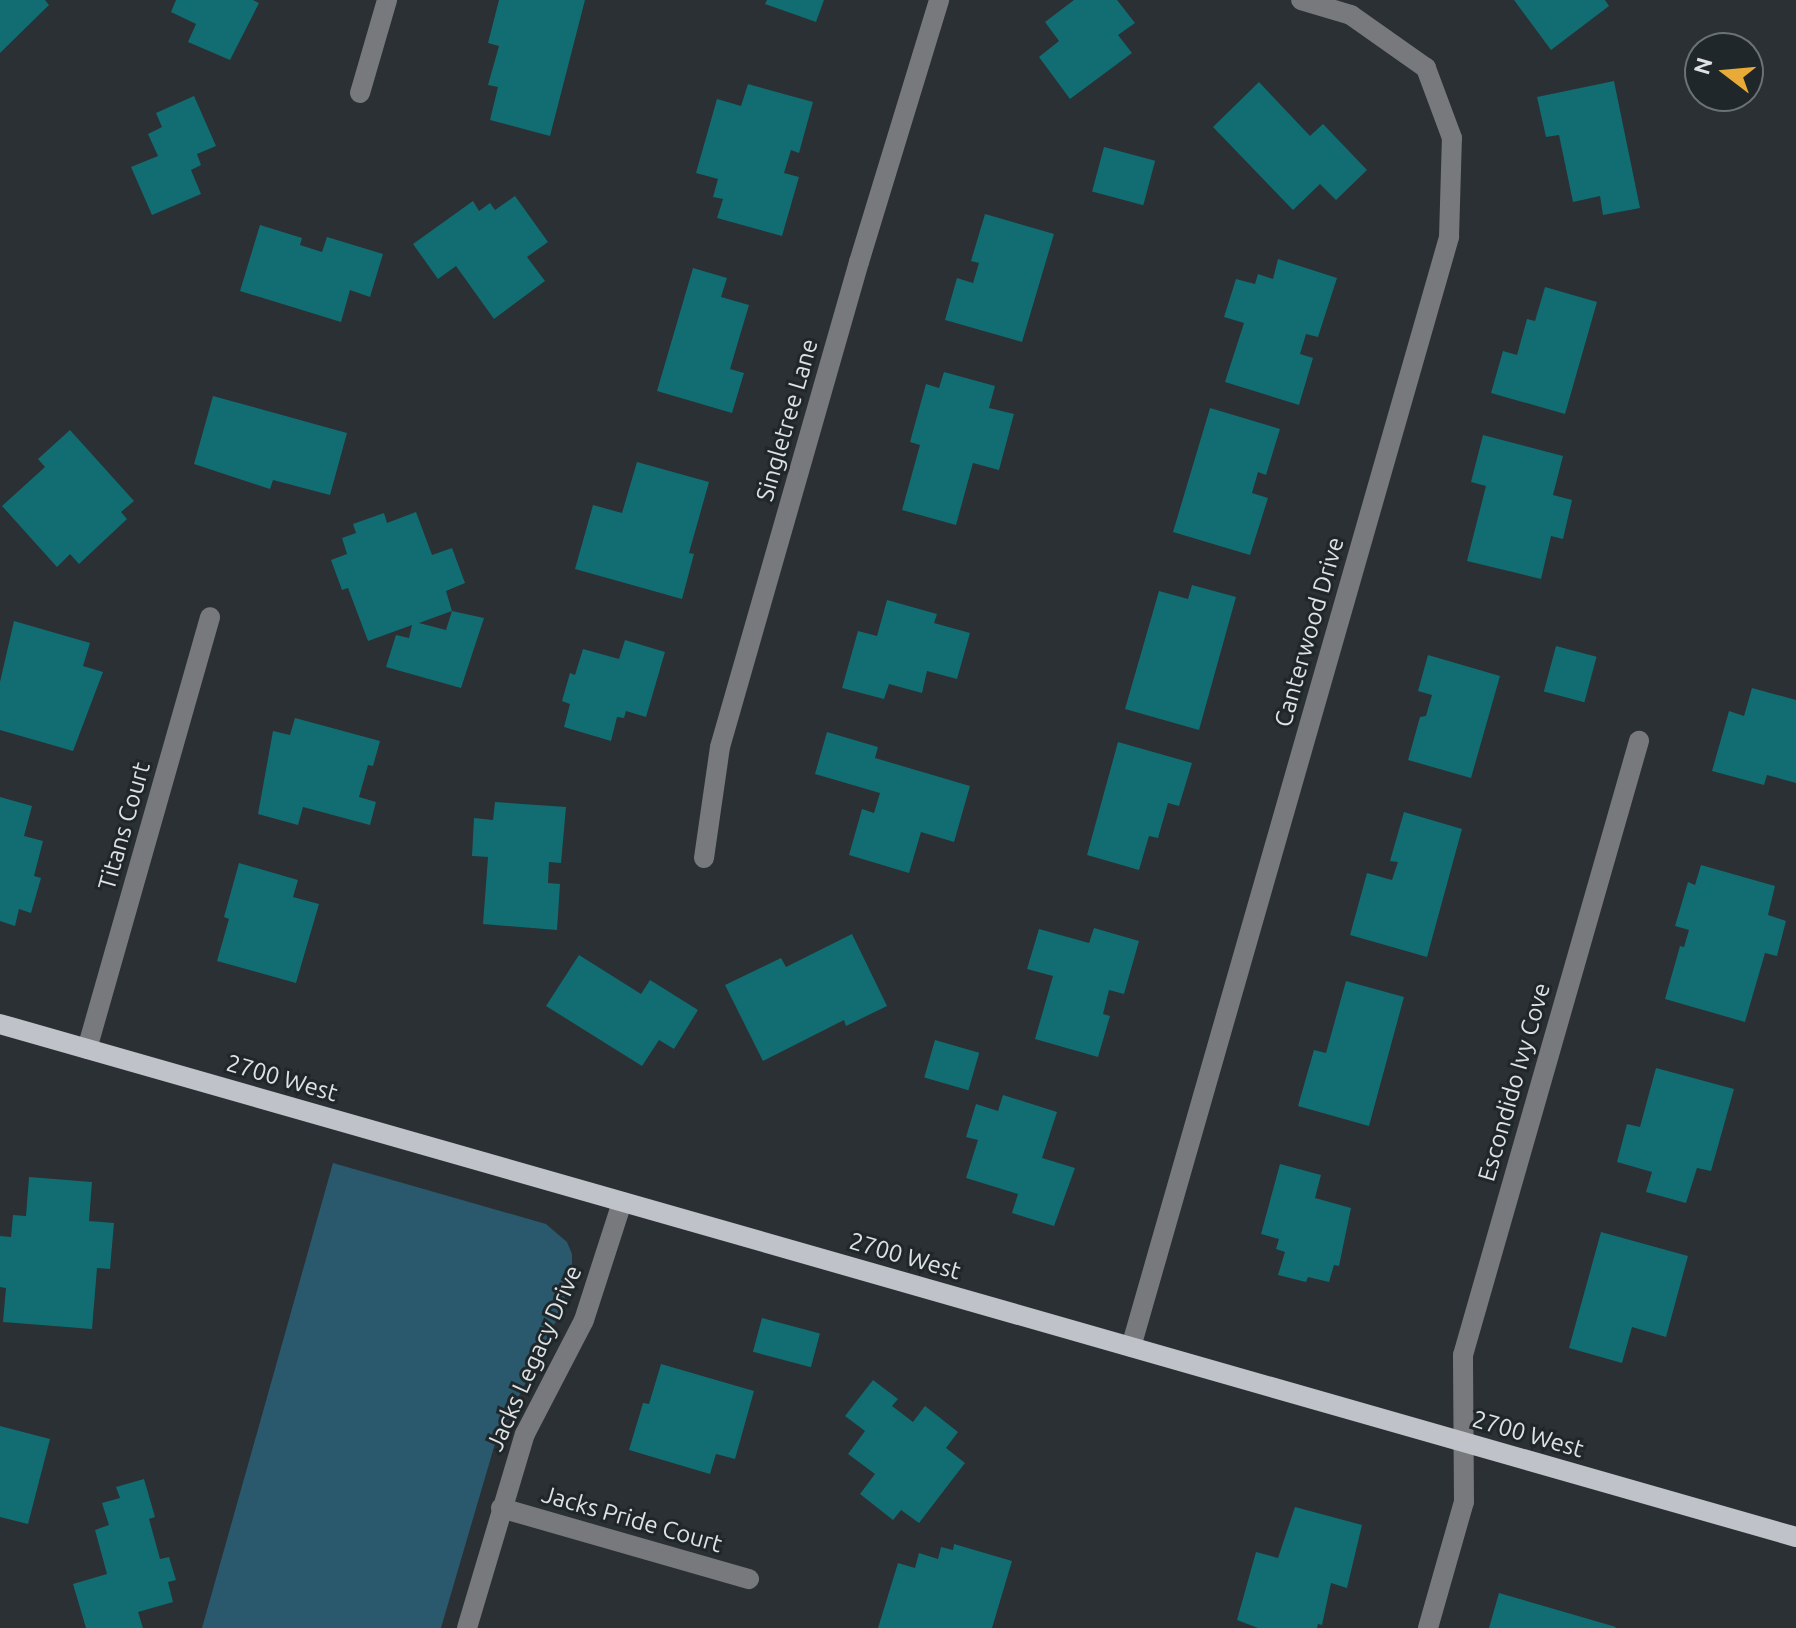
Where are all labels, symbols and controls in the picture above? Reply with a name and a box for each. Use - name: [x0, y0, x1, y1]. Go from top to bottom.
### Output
- north arrow: [1684, 32, 1764, 112]
- text: N: [1688, 54, 1717, 77]
- street label: Singletree Lane: [750, 336, 824, 504]
- street label: Canterwood Drive: [1268, 534, 1350, 730]
- street label: Titans Court: [92, 759, 156, 893]
- street label: Escondido Ivy Cove: [1472, 979, 1556, 1185]
- street label: 2700 West: [223, 1048, 341, 1108]
- street label: 2700 West: [846, 1226, 964, 1286]
- street label: Jacks Legacy Drive: [480, 1261, 588, 1455]
- street label: 2700 West: [1469, 1404, 1587, 1464]
- street label: Jacks Pride Court: [538, 1479, 726, 1559]

